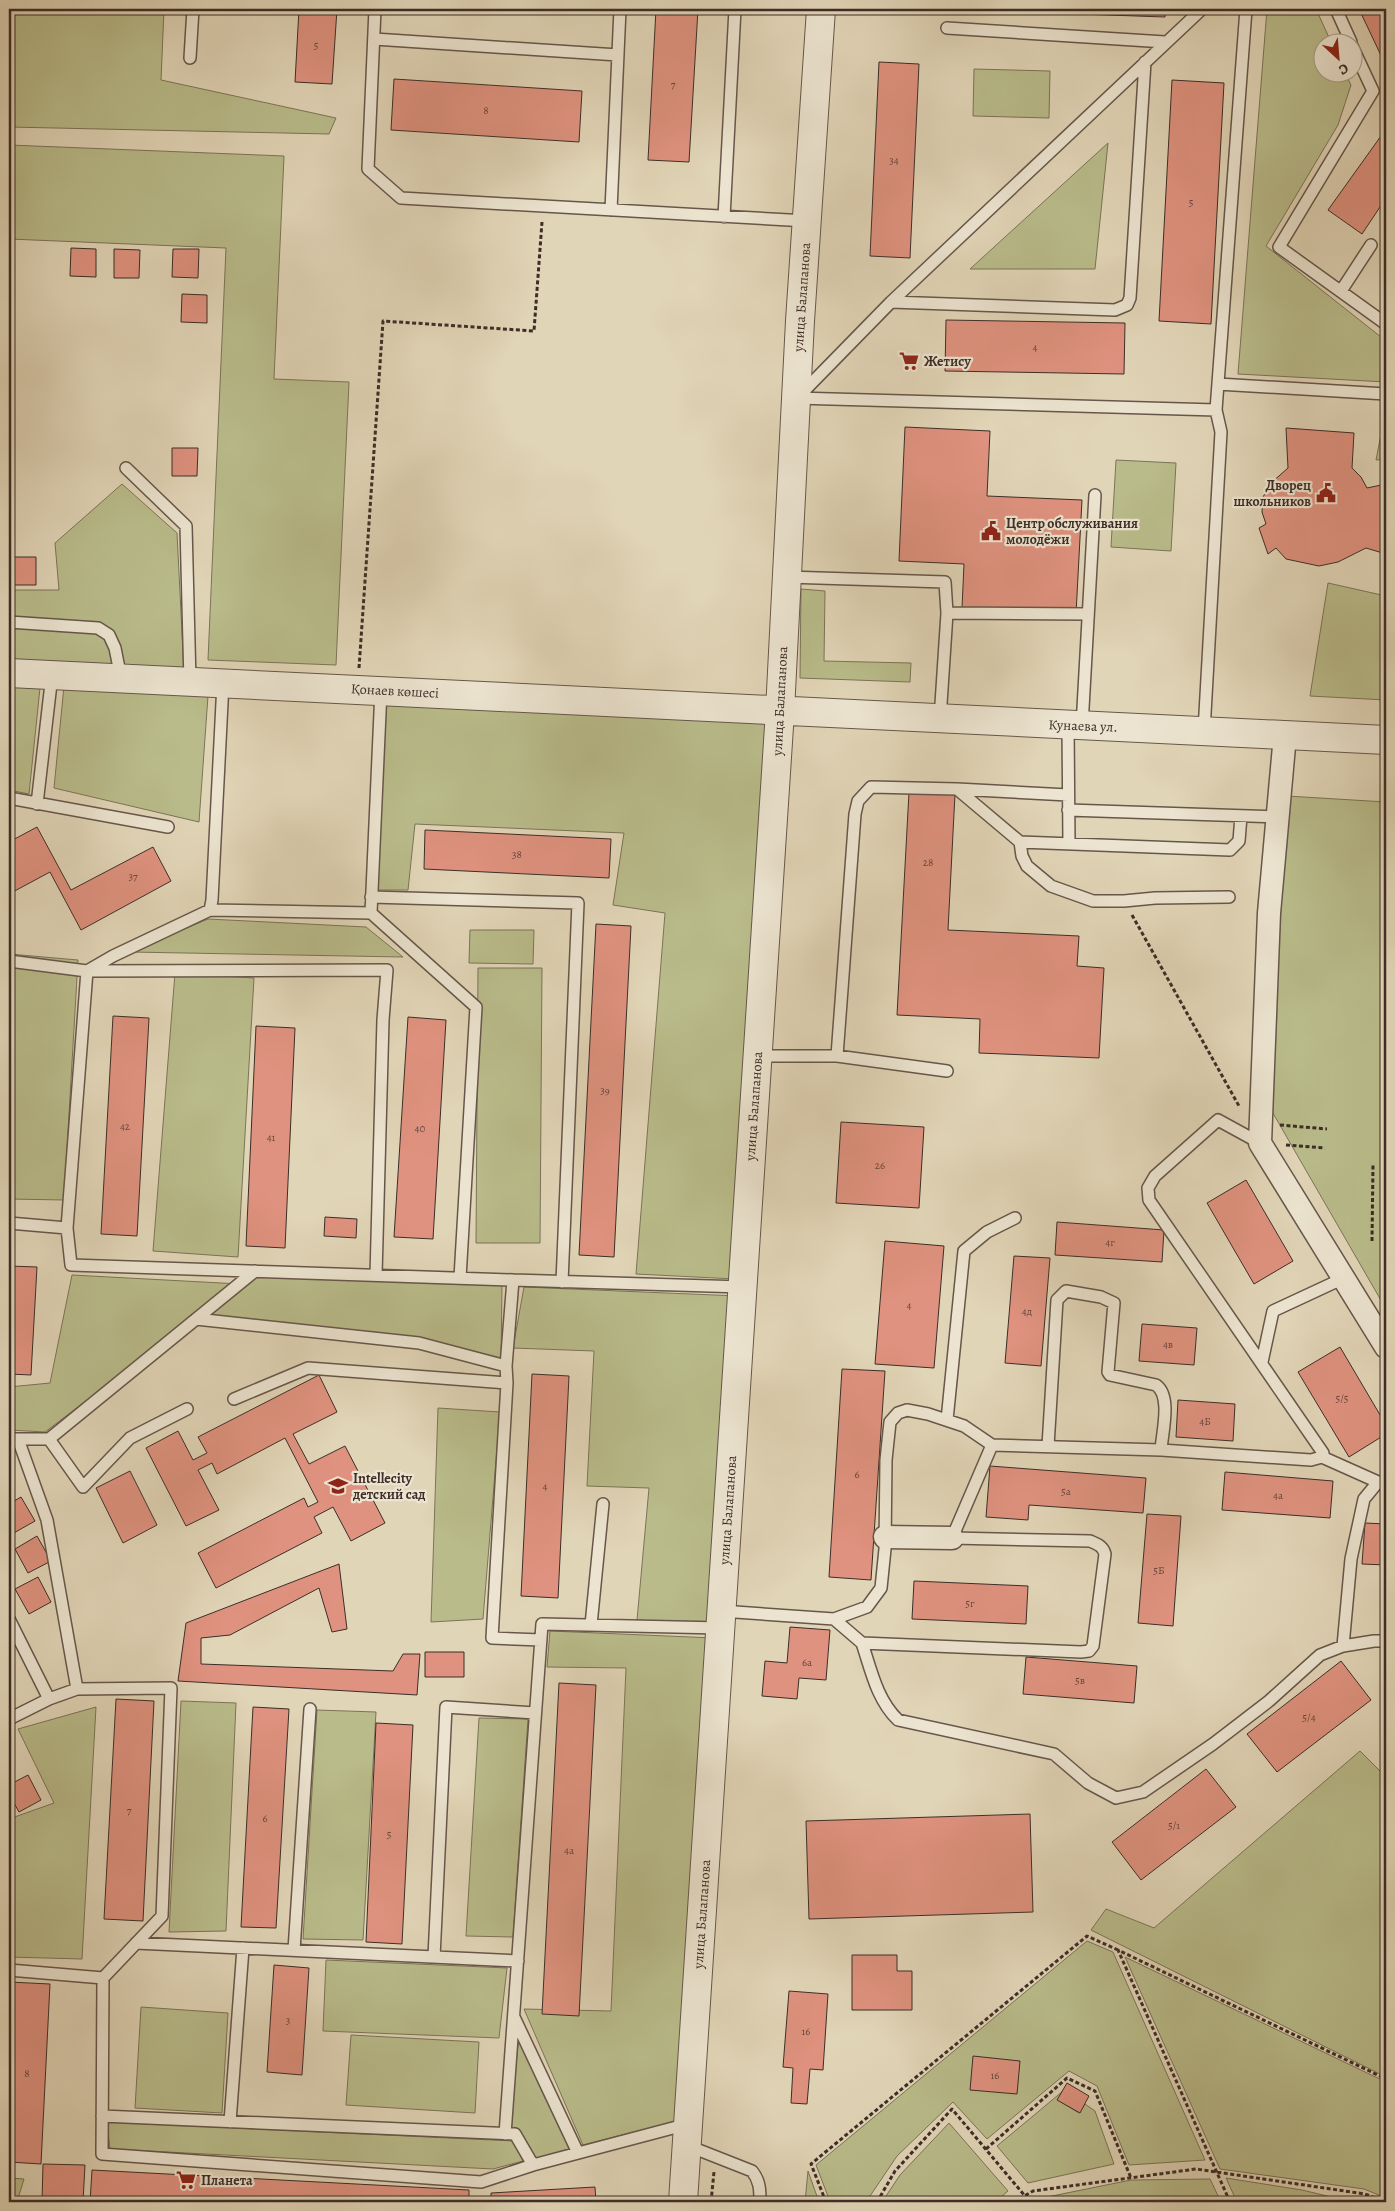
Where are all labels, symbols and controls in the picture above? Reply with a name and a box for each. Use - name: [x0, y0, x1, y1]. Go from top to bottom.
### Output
- north arrow: [1312, 32, 1362, 82]
- house number: 5: [314, 38, 319, 53]
- text: С: [1335, 59, 1352, 80]
- house number: 7: [671, 77, 676, 92]
- house number: 8: [483, 103, 489, 118]
- house number: 34: [889, 153, 899, 168]
- house number: 5: [1189, 195, 1194, 210]
- street label: улица Балапанова: [789, 241, 815, 353]
- house number: 4: [1033, 340, 1038, 355]
- supermarket icon: Жетису: [898, 350, 920, 372]
- place label: Жетису: [924, 352, 971, 371]
- place label: Дворец школьников: [1234, 476, 1311, 511]
- public building icon: Дворец школьников: [1315, 482, 1337, 504]
- place label: Центр обслуживания молодёжи: [1006, 514, 1138, 549]
- public building icon: Центр обслуживания молодёжи: [980, 520, 1002, 542]
- street label: улица Балапанова: [768, 645, 792, 757]
- street label: Қонаев көшесі: [350, 679, 440, 703]
- street label: Кунаева ул.: [1048, 715, 1118, 737]
- house number: 38: [512, 847, 522, 862]
- house number: 28: [923, 855, 933, 870]
- house number: 37: [128, 869, 138, 884]
- street label: улица Балапанова: [741, 1050, 767, 1162]
- house number: 39: [600, 1083, 610, 1098]
- house number: 42: [120, 1119, 130, 1134]
- house number: 40: [415, 1121, 426, 1136]
- house number: 41: [267, 1130, 276, 1145]
- house number: 26: [875, 1158, 885, 1173]
- house number: 4г: [1105, 1235, 1115, 1250]
- house number: 4: [907, 1298, 912, 1313]
- house number: 4д: [1022, 1304, 1033, 1319]
- house number: 4в: [1163, 1337, 1173, 1352]
- house number: 5/5: [1335, 1391, 1349, 1406]
- house number: 4Б: [1199, 1414, 1211, 1429]
- street label: улица Балапанова: [715, 1454, 741, 1566]
- house number: 6: [854, 1467, 860, 1482]
- place label: Intellecity детский сад: [352, 1469, 426, 1504]
- school or university icon: Intellecity детский сад: [327, 1475, 349, 1497]
- house number: 4: [543, 1479, 548, 1494]
- house number: 5а: [1061, 1484, 1072, 1499]
- house number: 4а: [1273, 1488, 1284, 1503]
- house number: 5Б: [1153, 1563, 1165, 1578]
- house number: 5г: [965, 1596, 975, 1611]
- house number: 6а: [802, 1655, 813, 1670]
- house number: 5в: [1075, 1673, 1085, 1688]
- house number: 5/4: [1302, 1710, 1316, 1725]
- house number: 7: [127, 1803, 132, 1818]
- house number: 6: [262, 1811, 268, 1826]
- house number: 5/1: [1168, 1818, 1180, 1833]
- house number: 5: [387, 1827, 392, 1842]
- house number: 4а: [564, 1843, 575, 1858]
- street label: улица Балапанова: [689, 1858, 715, 1970]
- house number: 3: [286, 2013, 290, 2028]
- house number: 16: [802, 2024, 810, 2039]
- house number: 8: [24, 2066, 30, 2081]
- house number: 16: [991, 2068, 999, 2083]
- supermarket icon: Планета: [175, 2169, 197, 2191]
- place label: Планета: [201, 2171, 253, 2190]

